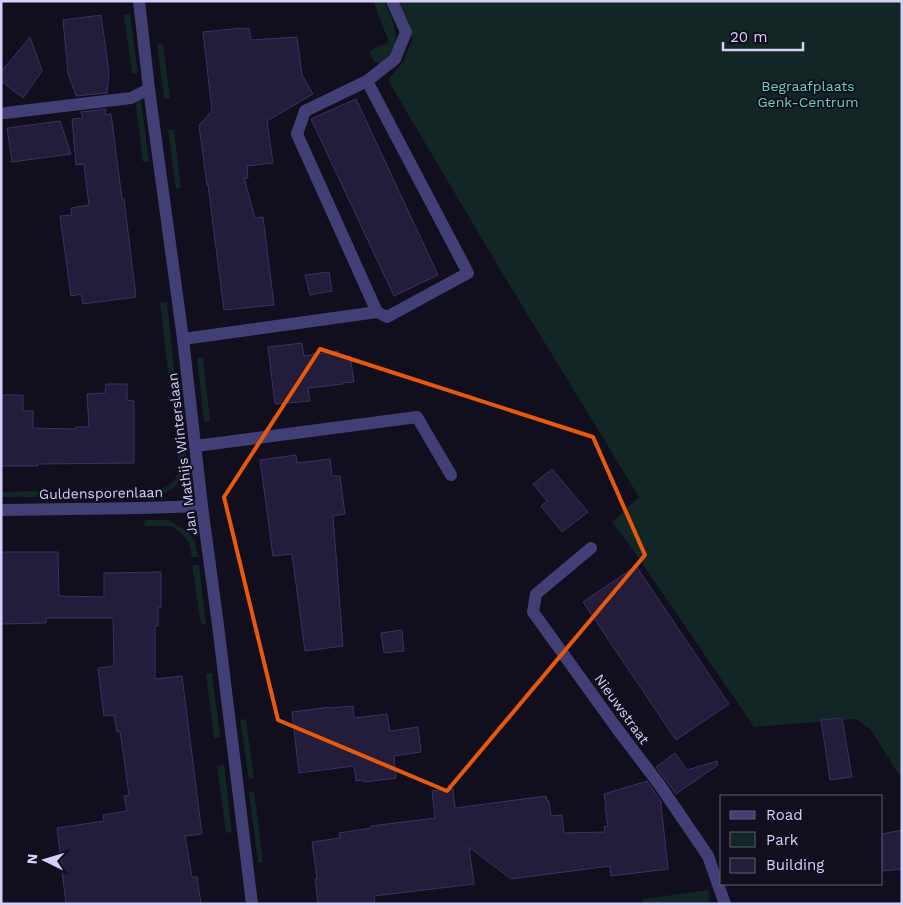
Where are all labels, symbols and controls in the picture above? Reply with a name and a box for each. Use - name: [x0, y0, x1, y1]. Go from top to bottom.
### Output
- scale bar: [723, 20, 803, 52]
- text: 20 m: [730, 28, 768, 46]
- park label: Begraafplaats Genk-Centrum: [757, 78, 859, 110]
- street label: Jan Mathijs Winterslaan: [164, 372, 200, 536]
- street label: Guldensporenlaan: [39, 484, 163, 502]
- street label: Nieuwstraat: [591, 671, 653, 747]
- legend: [720, 795, 883, 885]
- text: Road: [766, 806, 803, 824]
- text: Park: [766, 831, 799, 849]
- north arrow: [20, 835, 70, 885]
- text: N: [24, 853, 40, 865]
- text: Building: [766, 856, 824, 874]

